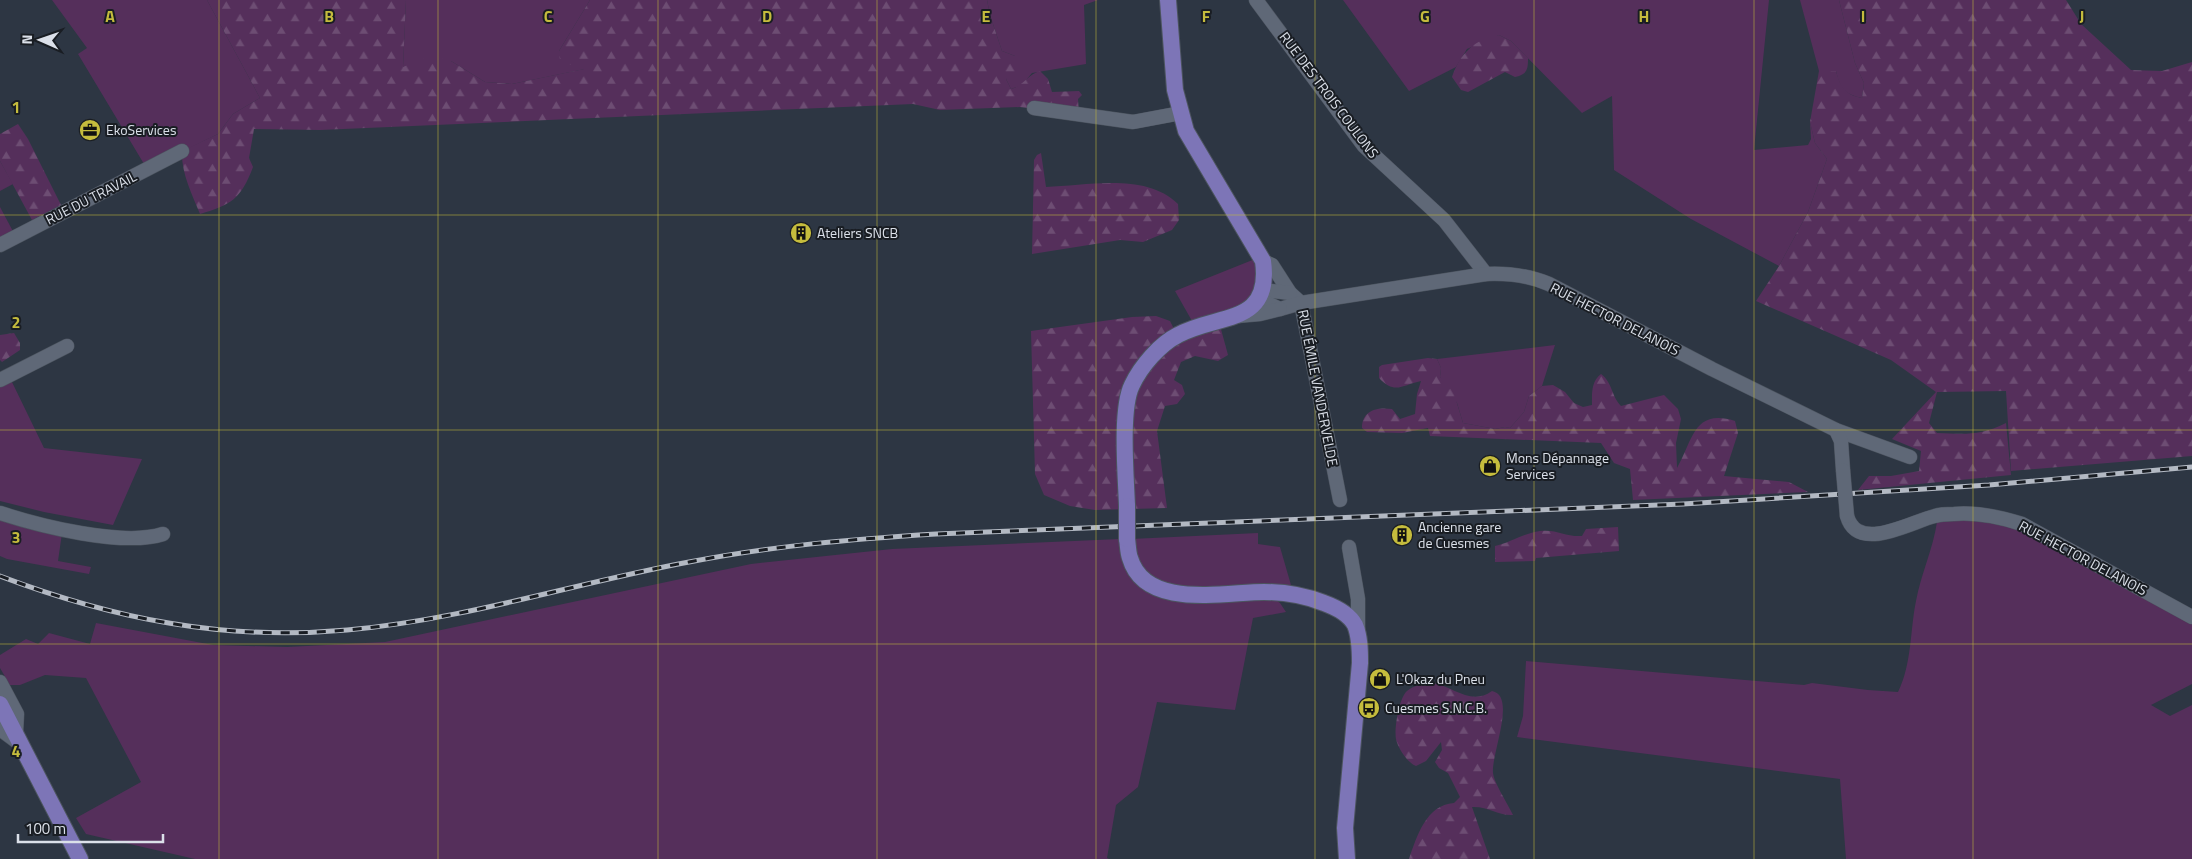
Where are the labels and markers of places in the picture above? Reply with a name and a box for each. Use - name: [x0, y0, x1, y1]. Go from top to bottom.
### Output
- office icon: EkoServices: [78, 118, 102, 142]
- place label: EkoServices: [106, 119, 176, 140]
- building icon: Ateliers SNCB: [789, 221, 813, 245]
- place label: Ateliers SNCB: [817, 222, 898, 243]
- place label: Mons Dépannage Services: [1506, 447, 1609, 484]
- shop icon: Mons Dépannage Services: [1478, 454, 1502, 478]
- place label: Ancienne gare de Cuesmes: [1418, 516, 1501, 553]
- building icon: Ancienne gare de Cuesmes: [1390, 523, 1414, 547]
- shop icon: L'Okaz du Pneu: [1368, 667, 1392, 691]
- place label: L'Okaz du Pneu: [1396, 668, 1485, 689]
- bus stop icon: Cuesmes S.N.C.B.: [1357, 696, 1381, 720]
- place label: Cuesmes S.N.C.B.: [1385, 697, 1487, 718]

